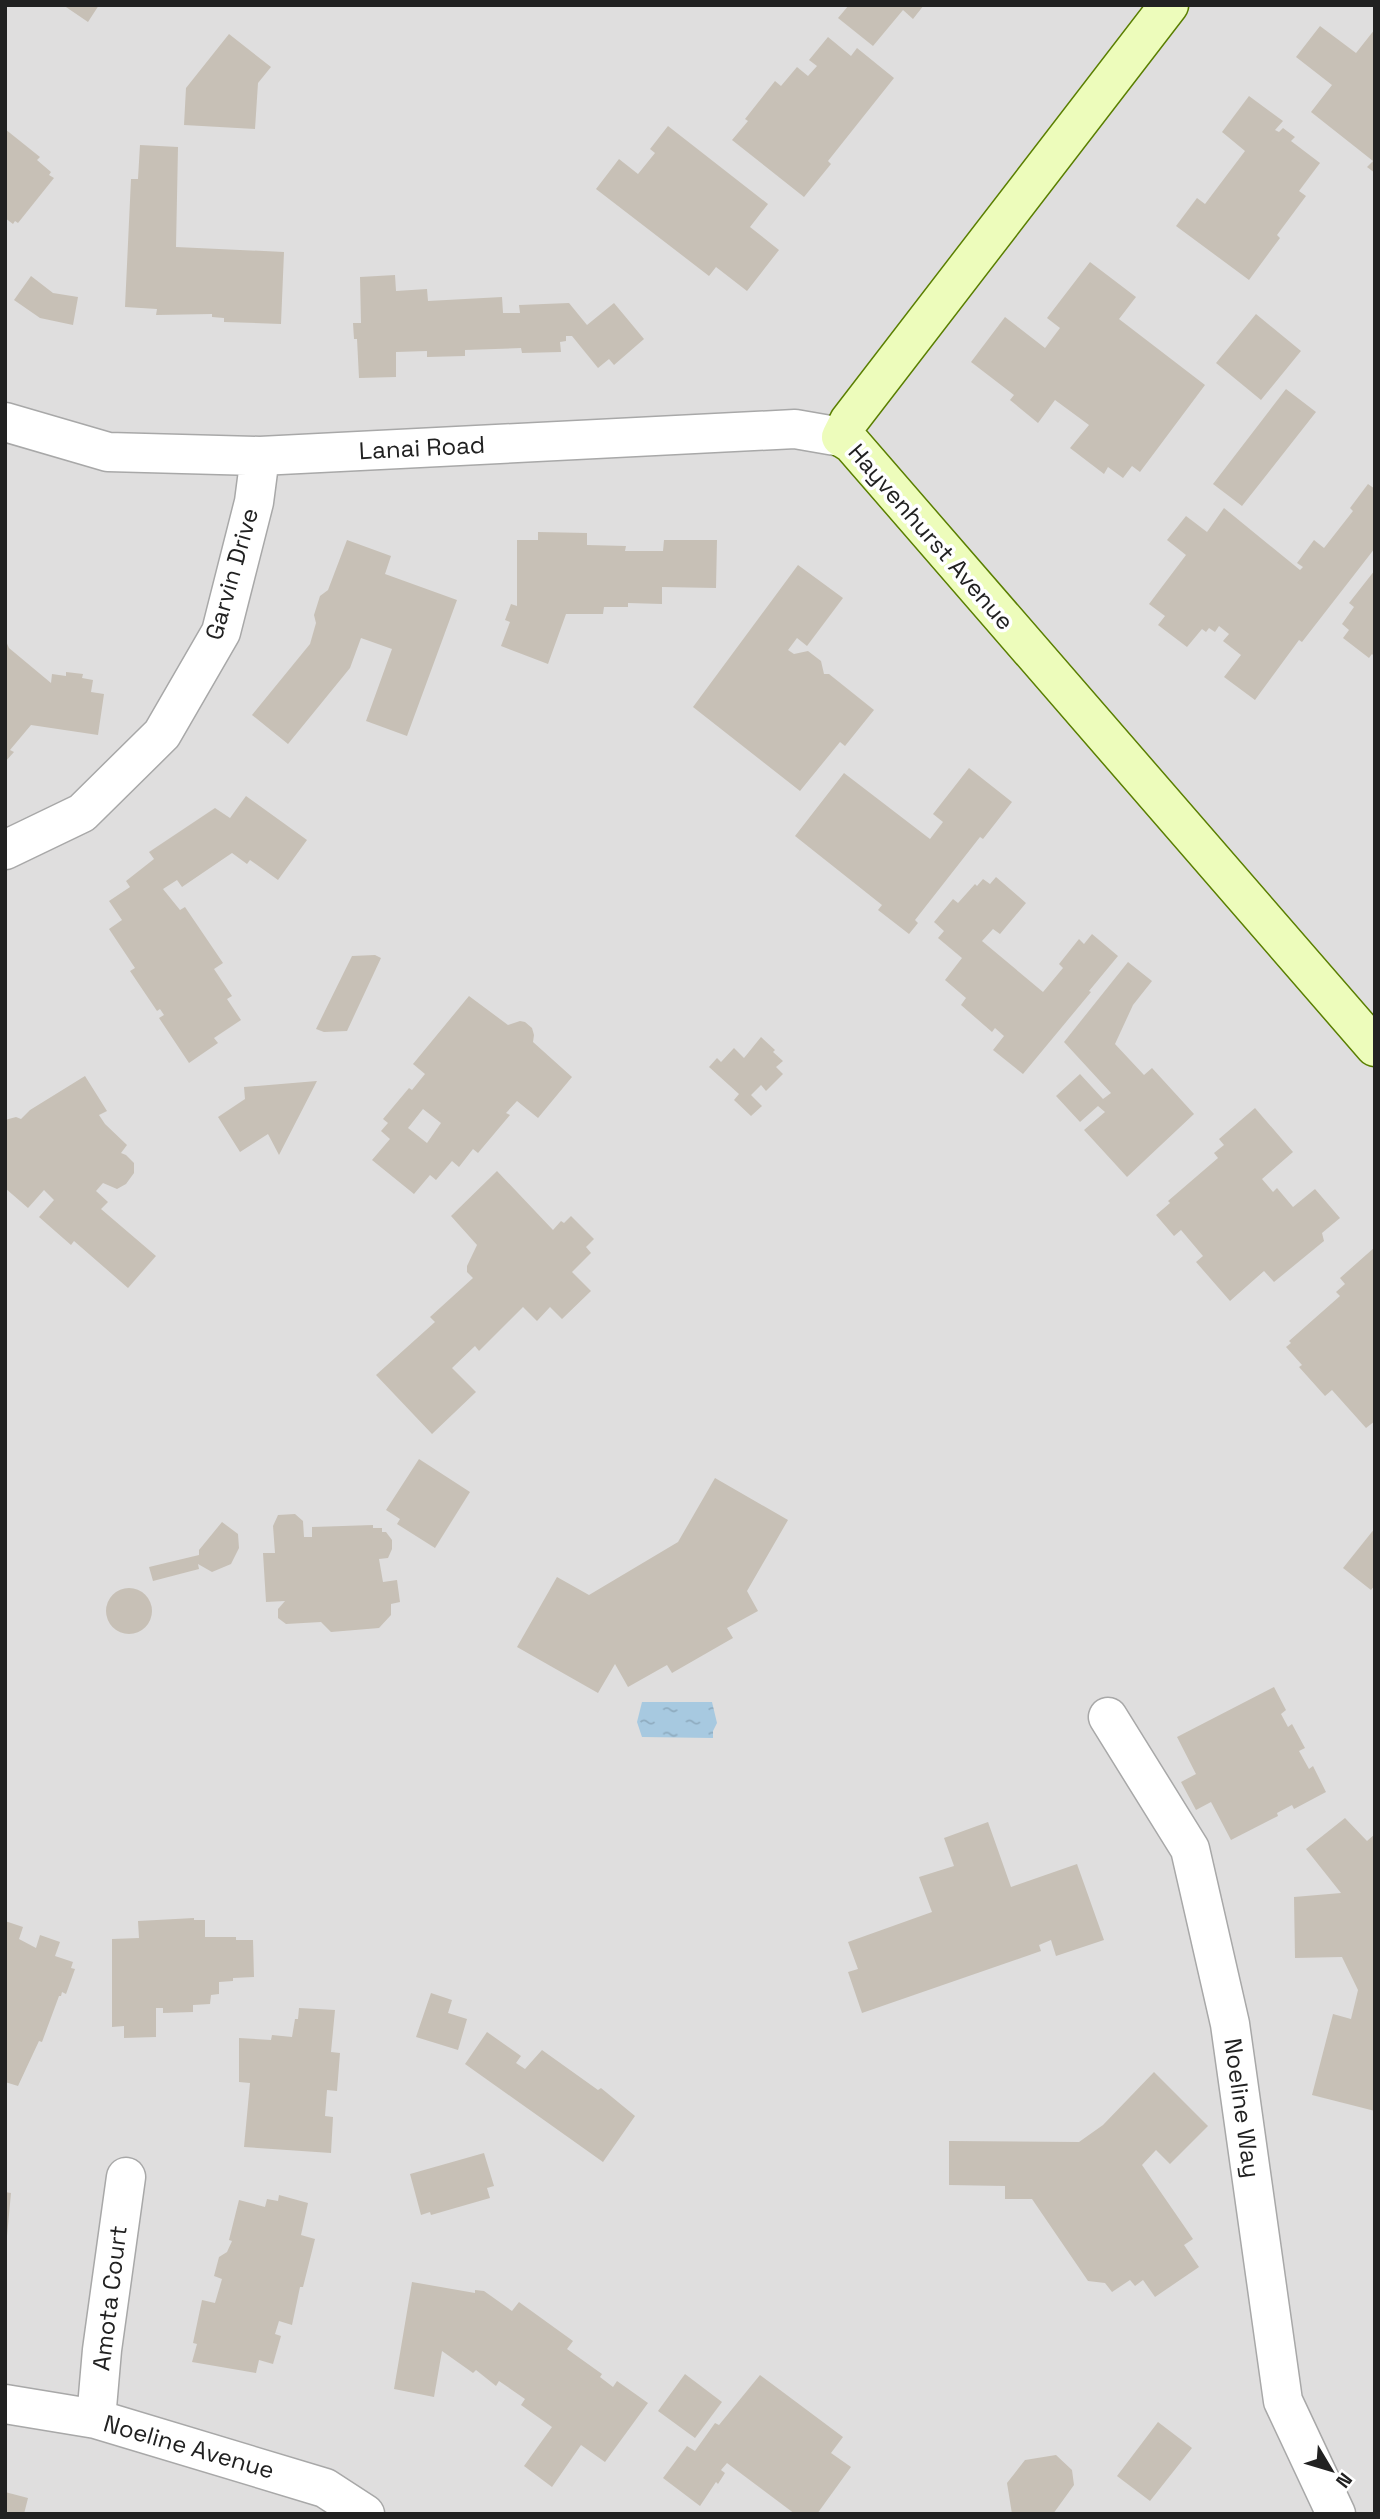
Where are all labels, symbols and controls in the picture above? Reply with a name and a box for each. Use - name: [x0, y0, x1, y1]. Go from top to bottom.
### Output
- street label: Lanai Road: [358, 429, 486, 466]
- street label: Hayvenhurst Avenue: [842, 437, 1021, 636]
- street label: Garvin Drive: [198, 504, 265, 643]
- street label: Noeline Way: [1217, 2036, 1268, 2180]
- street label: Amota Court: [85, 2224, 134, 2372]
- street label: Noeline Avenue: [100, 2407, 278, 2486]
- north arrow: [1296, 2435, 1366, 2505]
- text: N: [1330, 2467, 1358, 2493]

